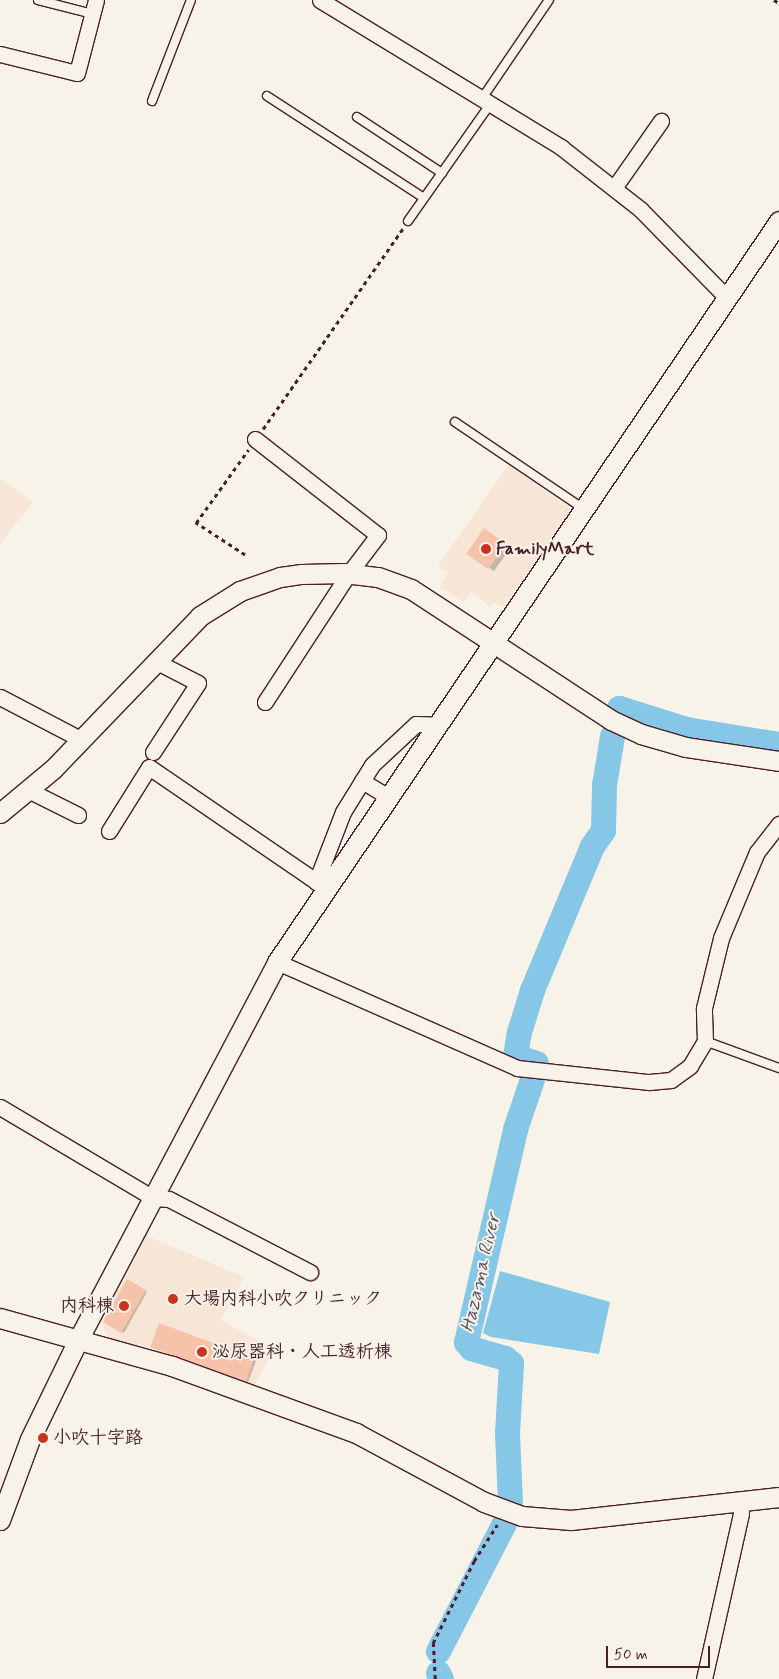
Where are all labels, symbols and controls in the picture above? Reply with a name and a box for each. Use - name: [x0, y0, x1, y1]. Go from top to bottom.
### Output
- place label: FamilyMart: [496, 538, 594, 560]
- marker: FamilyMart: [480, 543, 492, 555]
- water label: Hazama River: [456, 1212, 506, 1334]
- place label: 大場内科小吹クリニック: [184, 1288, 382, 1310]
- marker: 大場内科小吹クリニック: [166, 1292, 180, 1306]
- place label: 内科棟: [60, 1295, 114, 1317]
- marker: 内科棟: [118, 1300, 130, 1312]
- place label: 泌尿器科・人工透析棟: [212, 1341, 392, 1363]
- marker: 泌尿器科・人工透析棟: [196, 1346, 208, 1358]
- place label: 小吹十字路: [53, 1427, 143, 1449]
- marker: 小吹十字路: [37, 1432, 49, 1444]
- scale bar: [609, 1636, 713, 1668]
- text: 50 m: [614, 1645, 648, 1665]

